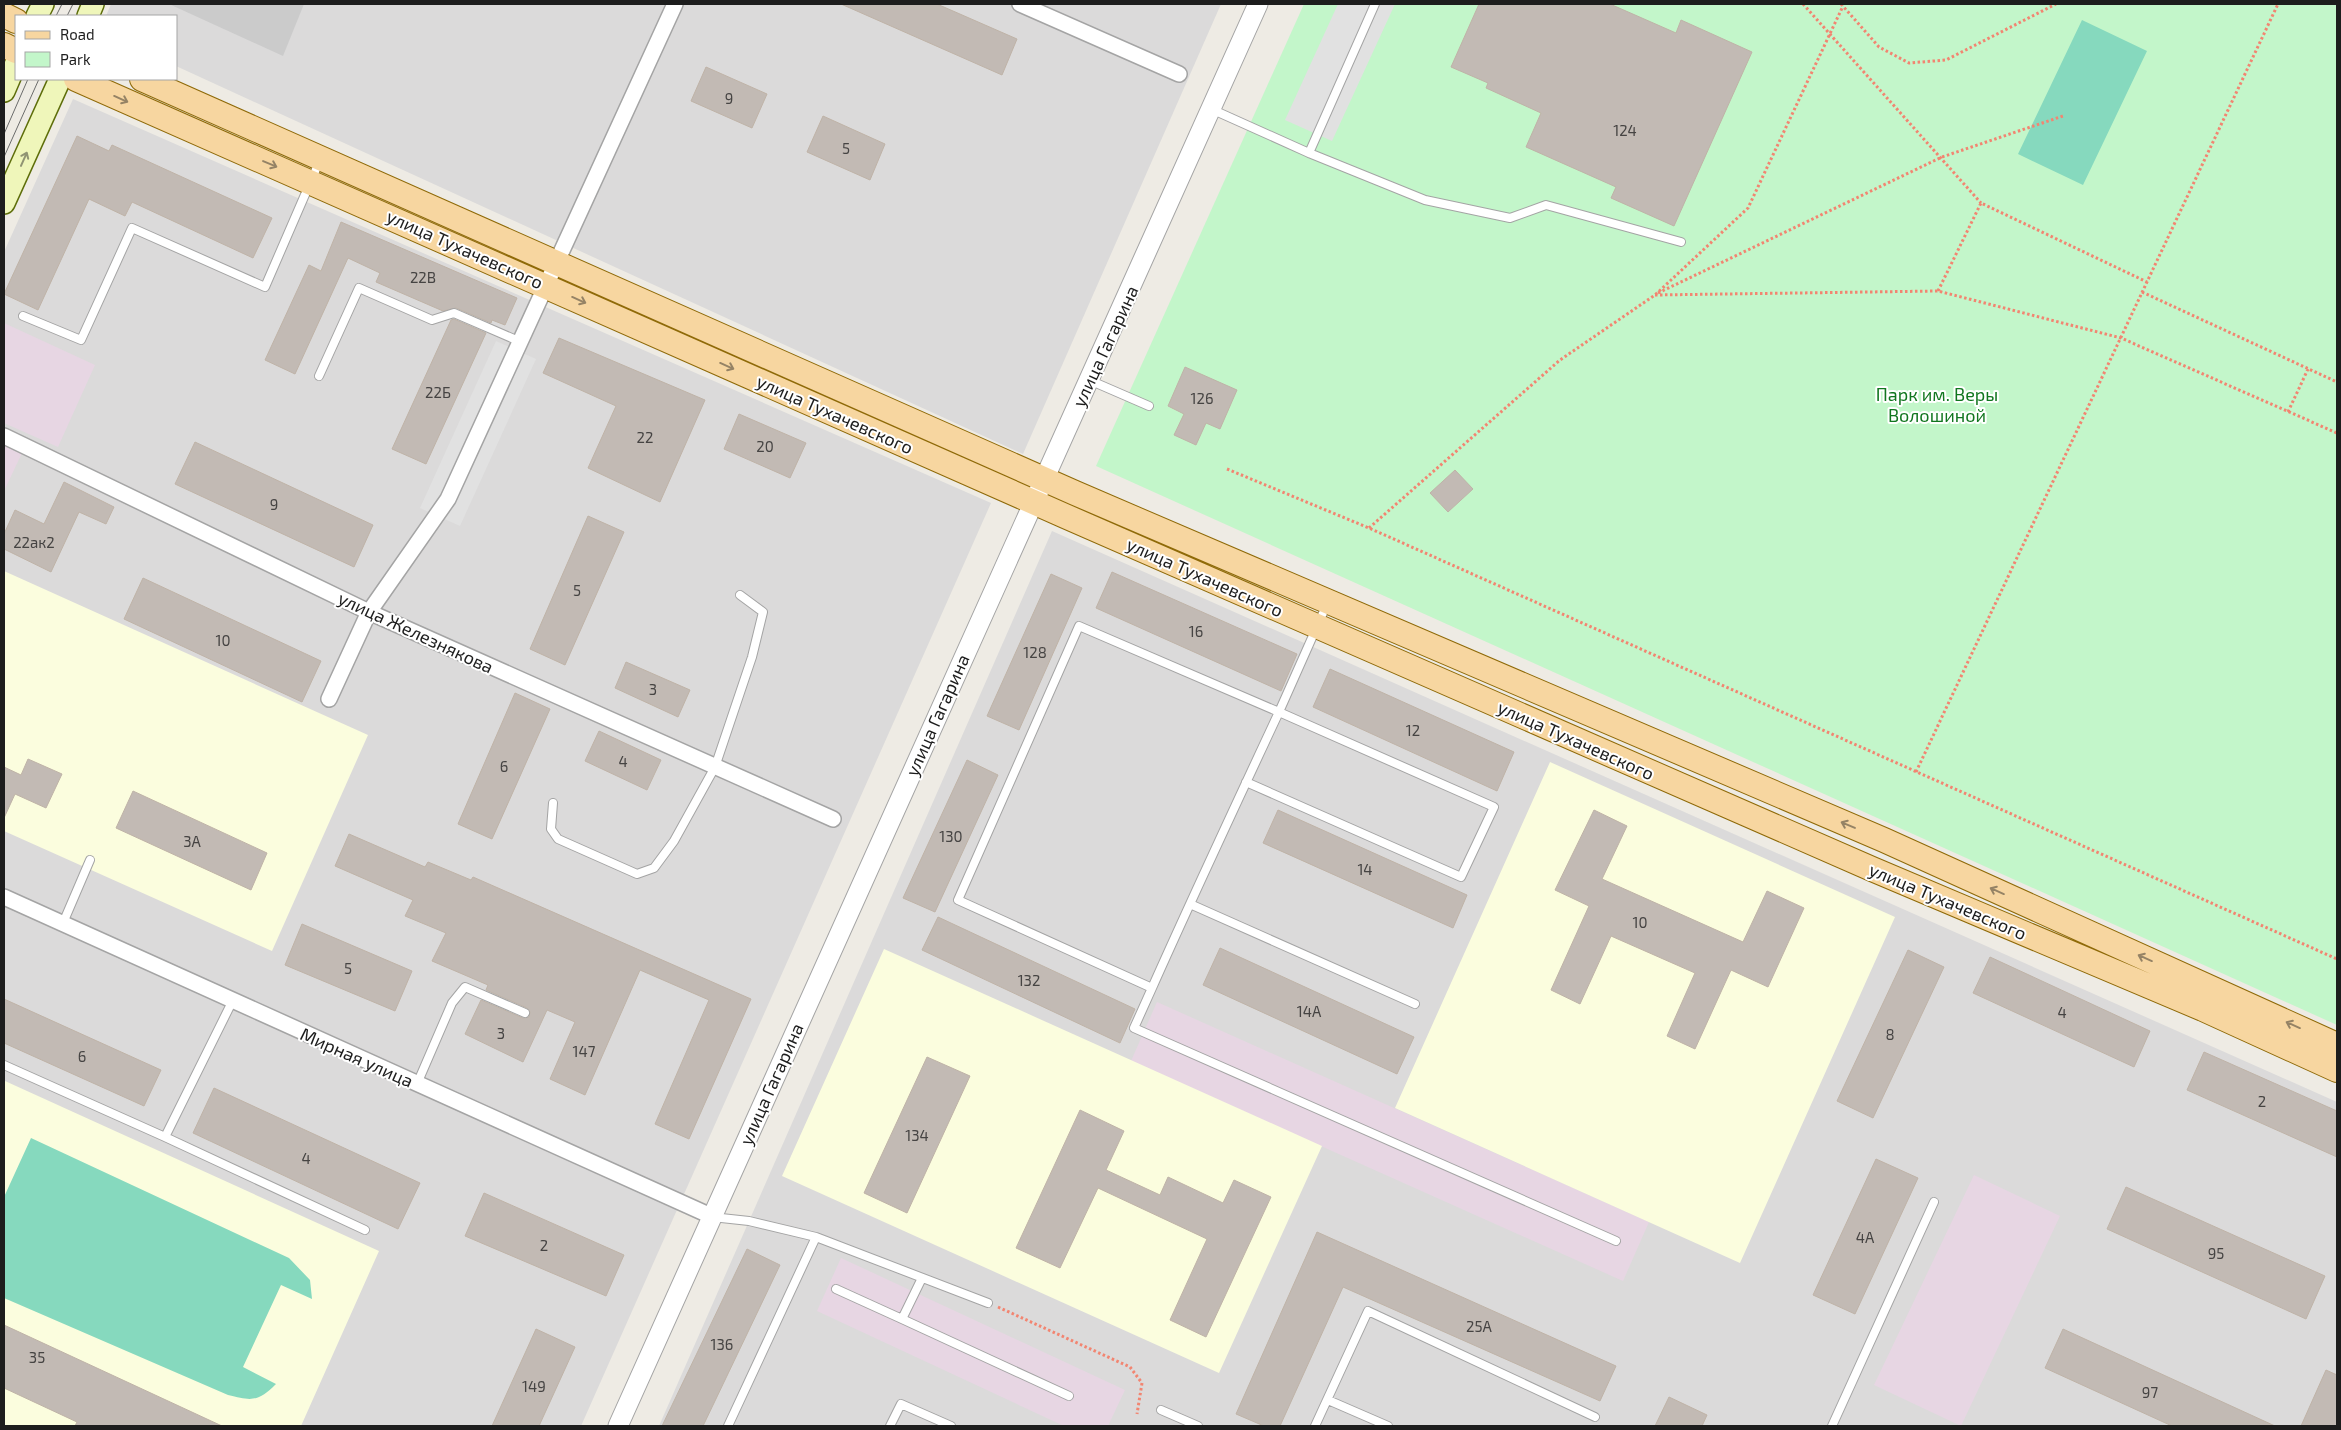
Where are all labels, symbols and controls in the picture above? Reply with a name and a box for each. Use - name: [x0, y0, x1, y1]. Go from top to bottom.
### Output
- legend: [15, 15, 178, 80]
- text: Road: [60, 25, 95, 43]
- text: Park: [60, 50, 91, 68]
- house number: 9: [725, 89, 733, 107]
- one-way arrow: [113, 94, 128, 104]
- house number: 124: [1613, 121, 1637, 139]
- house number: 5: [842, 139, 850, 157]
- one-way arrow: [19, 152, 29, 167]
- one-way arrow: [262, 159, 277, 169]
- street label: улица Тухачевского: [383, 205, 547, 293]
- house number: 22В: [410, 268, 436, 286]
- street label: улица Гагарина: [1067, 282, 1143, 410]
- one-way arrow: [571, 295, 586, 305]
- one-way arrow: [719, 361, 734, 371]
- street label: улица Тухачевского: [753, 370, 917, 458]
- house number: 22Б: [425, 383, 451, 401]
- park label: Парк им. Веры Волошиной: [1876, 383, 1998, 426]
- house number: 126: [1191, 389, 1213, 407]
- house number: 22: [637, 428, 653, 446]
- house number: 20: [756, 437, 774, 455]
- house number: 9: [270, 495, 278, 513]
- house number: 22ак2: [13, 533, 55, 551]
- street label: улица Тухачевского: [1123, 533, 1287, 621]
- house number: 5: [573, 581, 581, 599]
- street label: улица Железнякова: [335, 586, 497, 678]
- house number: 16: [1189, 622, 1203, 640]
- house number: 10: [215, 631, 231, 649]
- house number: 128: [1023, 643, 1047, 661]
- street label: улица Гагарина: [900, 651, 974, 779]
- house number: 3: [649, 680, 657, 698]
- street label: улица Тухачевского: [1494, 696, 1658, 784]
- house number: 12: [1406, 721, 1420, 739]
- house number: 4: [618, 752, 628, 770]
- house number: 6: [500, 757, 508, 775]
- one-way arrow: [1841, 819, 1856, 829]
- house number: 130: [939, 827, 963, 845]
- house number: 3А: [183, 832, 202, 850]
- street label: улица Тухачевского: [1866, 858, 2030, 944]
- house number: 14: [1357, 860, 1373, 878]
- one-way arrow: [1990, 885, 2005, 895]
- house number: 10: [1632, 913, 1648, 931]
- one-way arrow: [2138, 952, 2153, 962]
- house number: 5: [344, 959, 352, 977]
- house number: 132: [1018, 971, 1040, 989]
- house number: 14А: [1297, 1002, 1322, 1020]
- house number: 4: [2057, 1003, 2067, 1021]
- one-way arrow: [2286, 1019, 2301, 1029]
- street label: улица Гагарина: [734, 1020, 808, 1148]
- street label: Мирная улица: [297, 1022, 417, 1092]
- house number: 3: [497, 1024, 505, 1042]
- house number: 8: [1885, 1025, 1895, 1043]
- house number: 147: [573, 1042, 596, 1060]
- house number: 6: [78, 1047, 86, 1065]
- house number: 2: [2258, 1092, 2266, 1110]
- house number: 134: [905, 1126, 929, 1144]
- house number: 4: [301, 1149, 311, 1167]
- house number: 4А: [1856, 1228, 1875, 1246]
- house number: 2: [540, 1236, 548, 1254]
- house number: 95: [2208, 1244, 2224, 1262]
- house number: 25А: [1466, 1317, 1493, 1335]
- house number: 136: [711, 1335, 733, 1353]
- house number: 35: [29, 1348, 45, 1366]
- house number: 149: [522, 1377, 546, 1395]
- house number: 97: [2142, 1383, 2158, 1401]

